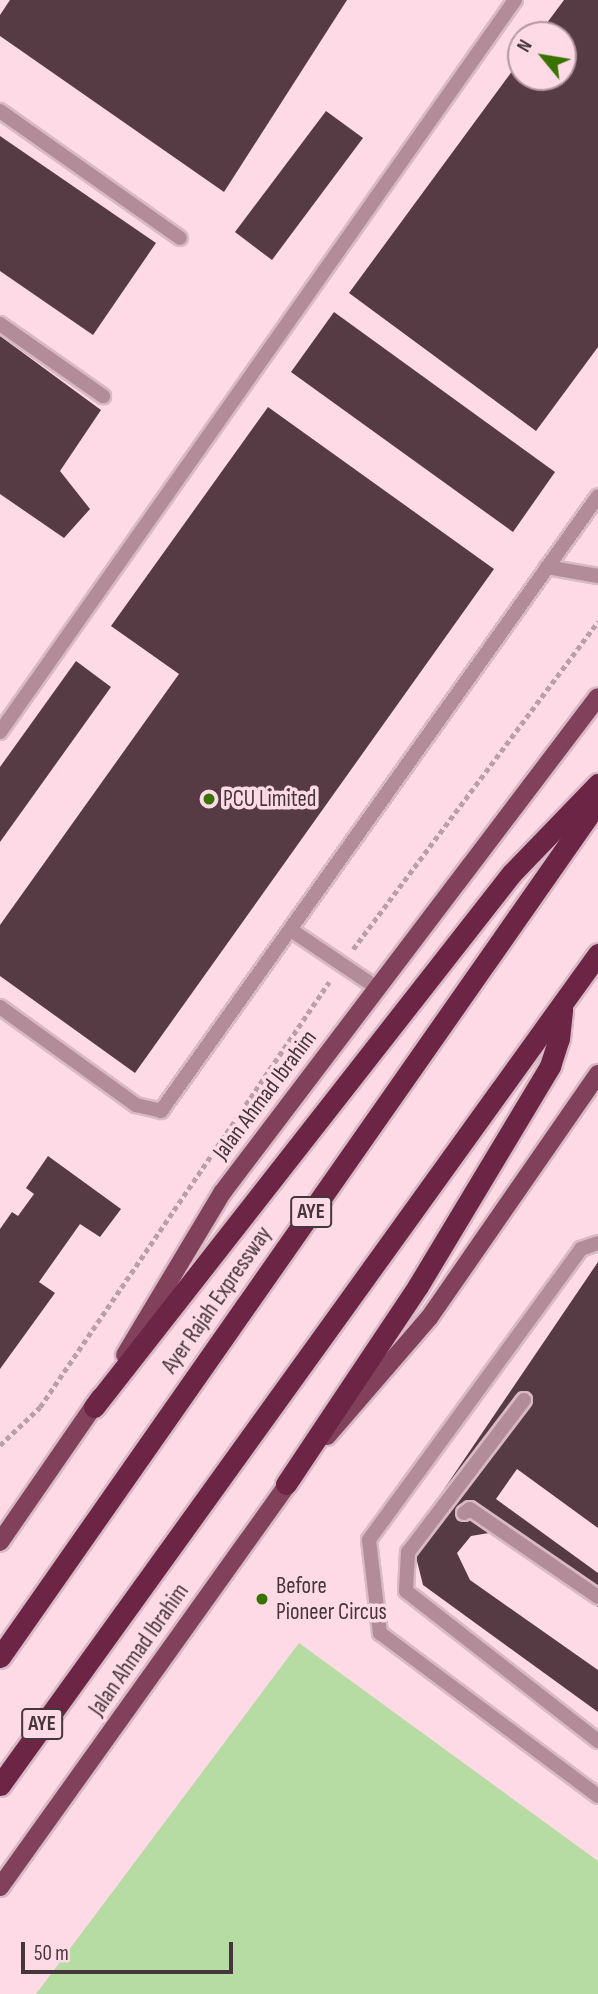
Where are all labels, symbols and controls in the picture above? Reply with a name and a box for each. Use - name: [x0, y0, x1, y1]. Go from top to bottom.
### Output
- north arrow: [507, 21, 577, 91]
- text: N: [513, 36, 538, 56]
- place label: PCU Limited: [223, 785, 316, 813]
- marker: PCU Limited: [201, 791, 217, 807]
- street label: Jalan Ahmad Ibrahim: [207, 1025, 323, 1165]
- road number: AYE: [290, 1194, 332, 1230]
- street label: Ayer Rajah Expressway: [156, 1221, 278, 1379]
- place label: Before Pioneer Circus: [276, 1572, 387, 1626]
- street label: Jalan Ahmad Ibrahim: [83, 1579, 195, 1721]
- marker: Before Pioneer Circus: [254, 1591, 270, 1607]
- road number: AYE: [21, 1706, 63, 1742]
- scale bar: [24, 1927, 236, 1971]
- text: 50 m: [34, 1941, 69, 1966]

